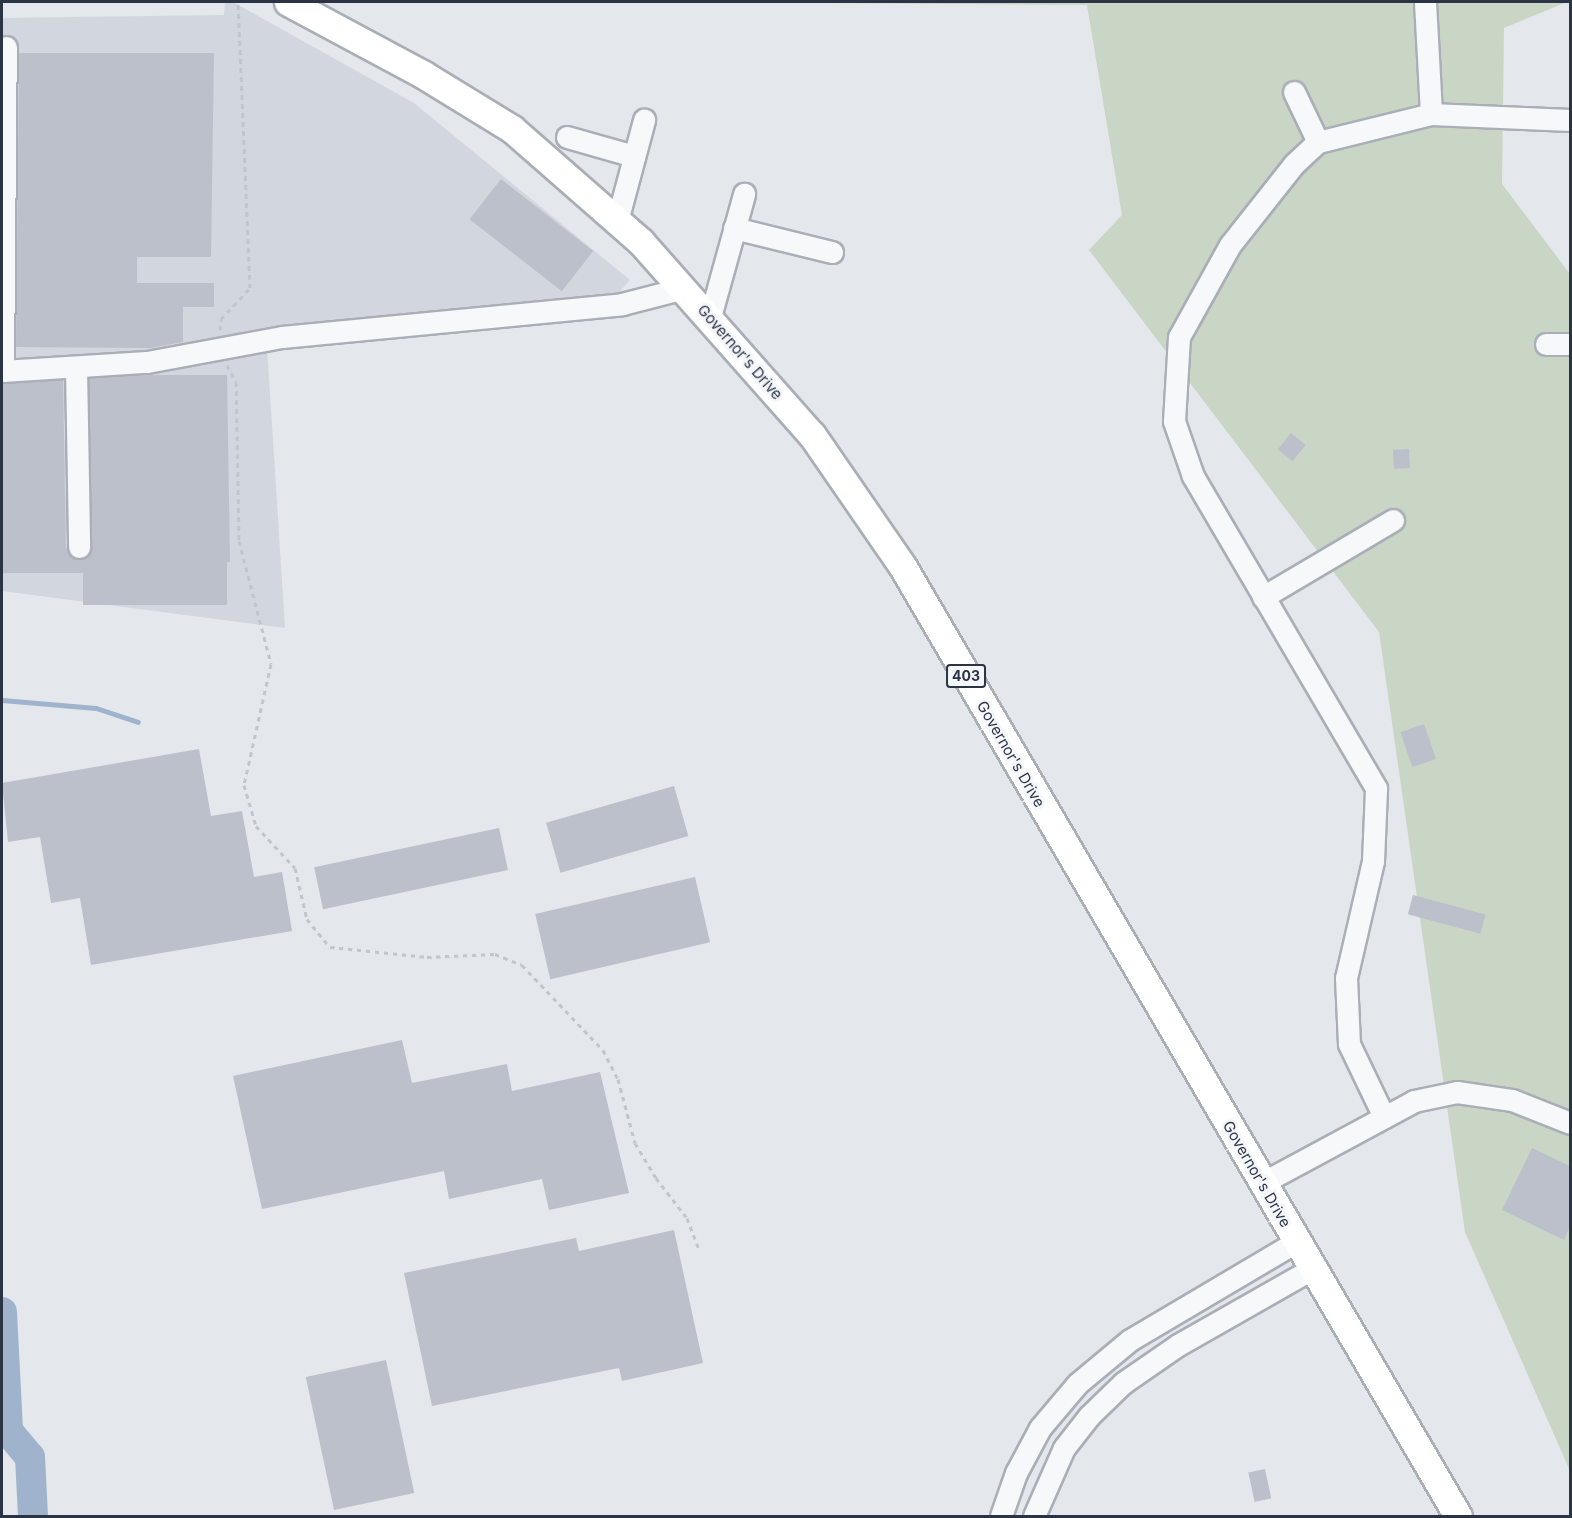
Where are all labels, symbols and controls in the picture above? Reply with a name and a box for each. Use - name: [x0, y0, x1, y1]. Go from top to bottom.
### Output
- street label: Governor's Drive: [694, 301, 786, 403]
- road number: 403: [945, 665, 987, 687]
- street label: Governor's Drive: [973, 698, 1049, 810]
- street label: Governor's Drive: [1219, 1118, 1295, 1230]

